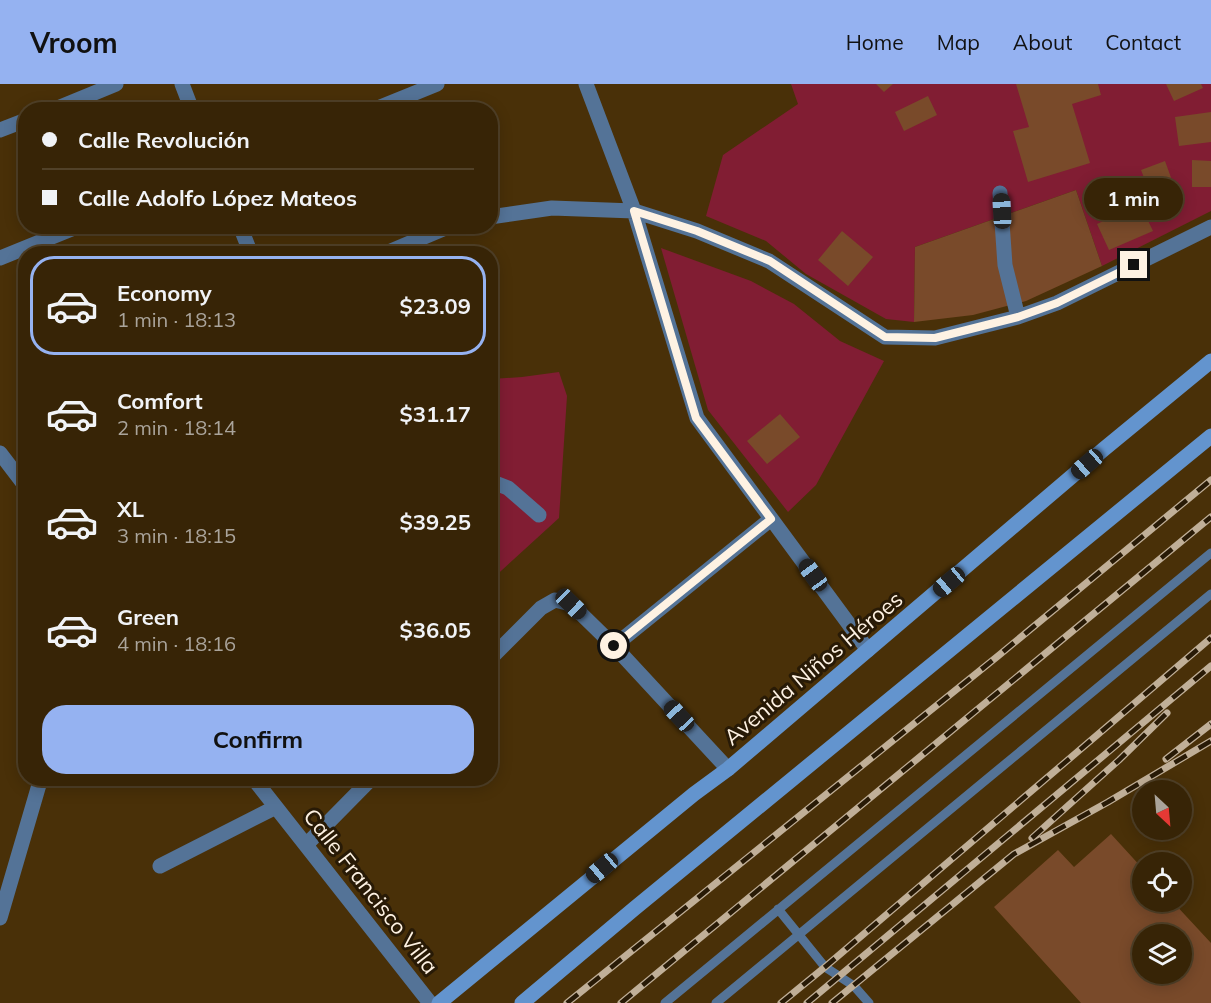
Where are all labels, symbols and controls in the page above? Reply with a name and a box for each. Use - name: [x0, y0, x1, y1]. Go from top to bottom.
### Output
- text: Vroom: [30, 25, 118, 60]
- text: Home: [846, 29, 904, 55]
- text: Map: [937, 29, 980, 55]
- text: About: [1013, 29, 1072, 55]
- text: Contact: [1105, 29, 1181, 55]
- text: Calle Revolución: [78, 126, 250, 154]
- callout: 1 min: [1084, 178, 1184, 220]
- text: Calle Adolfo López Mateos: [78, 184, 357, 212]
- text: 1 min: [1107, 186, 1160, 211]
- car: [992, 193, 1012, 229]
- route end: [1120, 251, 1147, 278]
- icon: car: [45, 279, 99, 333]
- text: Economy: [117, 279, 212, 307]
- text: $23.09: [400, 292, 471, 320]
- text: 1 min · 18:13: [117, 307, 236, 332]
- icon: car: [45, 387, 99, 441]
- text: Comfort: [117, 387, 203, 415]
- text: $31.17: [400, 400, 471, 428]
- text: 2 min · 18:14: [117, 415, 236, 440]
- car: [1068, 445, 1106, 483]
- icon: car: [45, 495, 99, 549]
- text: XL: [117, 495, 144, 523]
- text: $39.25: [400, 508, 471, 536]
- text: 3 min · 18:15: [117, 523, 236, 548]
- car: [795, 555, 831, 595]
- car: [929, 564, 969, 600]
- car: [552, 585, 590, 623]
- street label: Avenida Niños Héroes: [718, 585, 908, 751]
- icon: car: [45, 603, 99, 657]
- text: Green: [117, 603, 179, 631]
- text: $36.05: [400, 616, 471, 644]
- text: 4 min · 18:16: [117, 631, 236, 656]
- route start: [600, 632, 627, 659]
- car: [660, 697, 698, 735]
- button: Confirm: [42, 705, 474, 774]
- north arrow: [1132, 780, 1192, 840]
- map controls: [1132, 780, 1192, 984]
- street label: Calle Francisco Villa: [298, 803, 444, 979]
- car: [582, 850, 622, 886]
- button: locate: [1132, 852, 1192, 912]
- button: layers: [1132, 924, 1192, 984]

